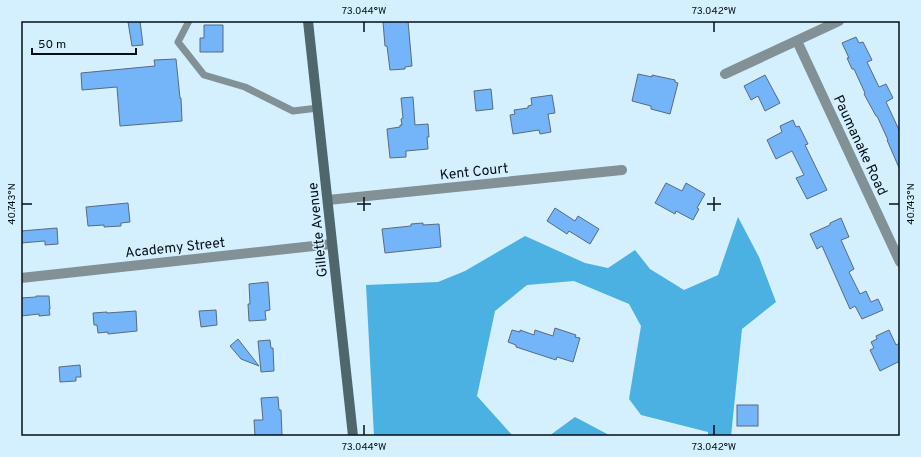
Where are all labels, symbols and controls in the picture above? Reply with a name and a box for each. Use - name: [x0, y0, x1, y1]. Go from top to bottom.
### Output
- text: 73.044°W: [342, 5, 386, 18]
- text: 73.042°W: [692, 5, 736, 18]
- scale bar: [32, 30, 136, 56]
- text: 50 m: [38, 37, 66, 53]
- street label: Paumanake Road: [829, 93, 890, 199]
- street label: Kent Court: [439, 160, 509, 185]
- street label: Gillette Avenue: [305, 182, 332, 278]
- text: 40.743°N: [6, 183, 19, 225]
- text: 40.743°N: [905, 183, 918, 225]
- street label: Academy Street: [124, 235, 226, 262]
- text: 73.044°W: [342, 441, 386, 454]
- text: 73.042°W: [692, 441, 736, 454]

